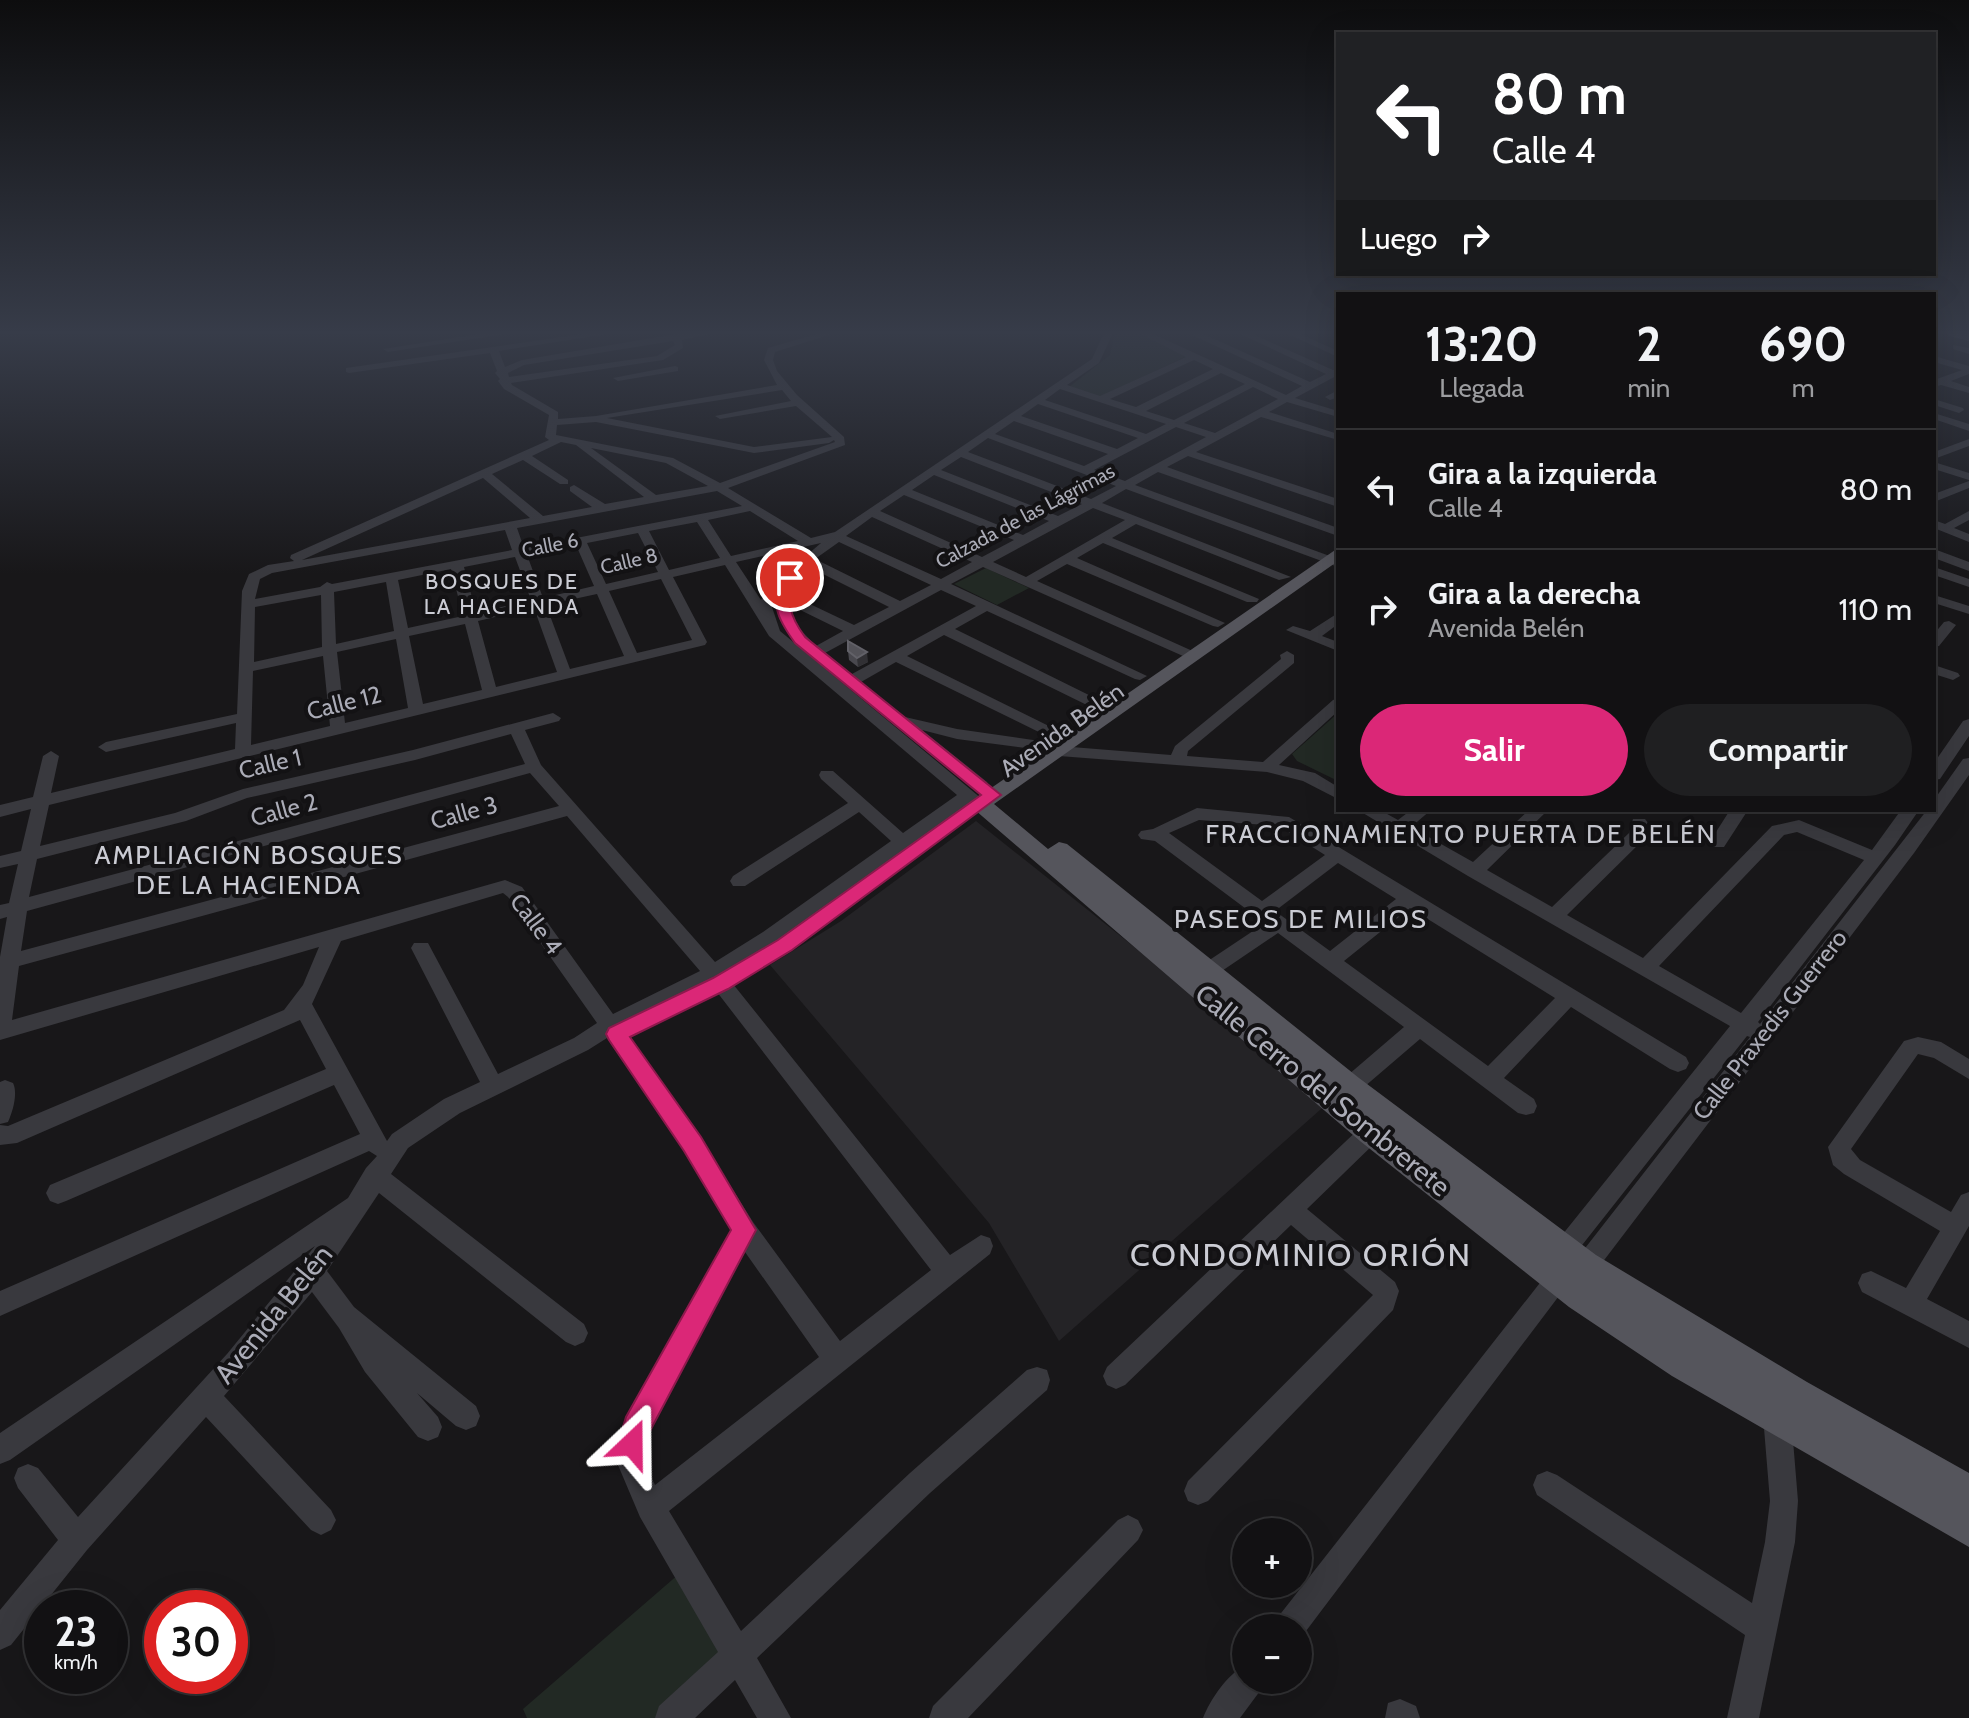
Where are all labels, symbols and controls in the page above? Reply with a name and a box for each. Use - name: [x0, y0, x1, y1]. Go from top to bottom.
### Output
- text: 80 m: [1492, 60, 1627, 128]
- icon: left: [1360, 64, 1464, 168]
- text: Calle 4: [1492, 128, 1596, 172]
- icon: right: [1453, 216, 1497, 260]
- text: Luego: [1360, 220, 1437, 257]
- text: 13:20: [1425, 315, 1538, 373]
- text: 2: [1636, 315, 1662, 373]
- text: 690: [1759, 315, 1847, 373]
- text: Llegada: [1439, 372, 1524, 404]
- text: min: [1627, 372, 1670, 404]
- text: m: [1792, 372, 1815, 404]
- text: Gira a la izquierda: [1428, 455, 1657, 492]
- street label: Calzada de las Lágrimas: [931, 459, 1119, 573]
- icon: left: [1360, 467, 1404, 511]
- text: 80 m: [1840, 471, 1912, 508]
- text: Calle 4: [1428, 492, 1503, 524]
- street label: Calle 6: [520, 528, 580, 562]
- street label: Calle 8: [598, 543, 660, 579]
- pin: [756, 544, 824, 612]
- icon: arrive: [768, 556, 812, 600]
- district label: BOSQUES DE LA HACIENDA: [424, 568, 580, 620]
- text: Gira a la derecha: [1428, 575, 1640, 612]
- icon: right: [1360, 587, 1404, 631]
- text: 110 m: [1838, 591, 1912, 628]
- text: Avenida Belén: [1428, 612, 1584, 644]
- street label: Avenida Belén: [994, 676, 1129, 783]
- street label: Calle 12: [304, 679, 384, 726]
- button: Salir: [1360, 704, 1628, 796]
- button: Compartir: [1644, 704, 1912, 796]
- street label: Calle 1: [236, 742, 304, 785]
- street label: Calle 2: [247, 787, 320, 832]
- street label: Calle 3: [427, 790, 501, 835]
- district label: FRACCIONAMIENTO PUERTA DE BELÉN: [1205, 818, 1717, 850]
- district label: AMPLIACIÓN BOSQUES DE LA HACIENDA: [94, 839, 404, 901]
- street label: Calle 4: [504, 887, 569, 960]
- district label: PASEOS DE MILIOS: [1174, 903, 1428, 935]
- street label: Calle Praxedis Guerrero: [1686, 924, 1853, 1125]
- street label: Calle Cerro del Sombrerete: [1189, 977, 1457, 1203]
- district label: CONDOMINIO ORIÓN: [1130, 1235, 1472, 1274]
- street label: Avenida Belén: [207, 1238, 339, 1390]
- position arrow: [590, 1402, 674, 1486]
- map controls: [1232, 1518, 1312, 1694]
- button: +: [1232, 1518, 1312, 1598]
- speed limit sign: 30: [144, 1590, 248, 1694]
- text: 23: [55, 1607, 97, 1656]
- button: −: [1232, 1614, 1312, 1694]
- text: km/h: [54, 1650, 98, 1674]

